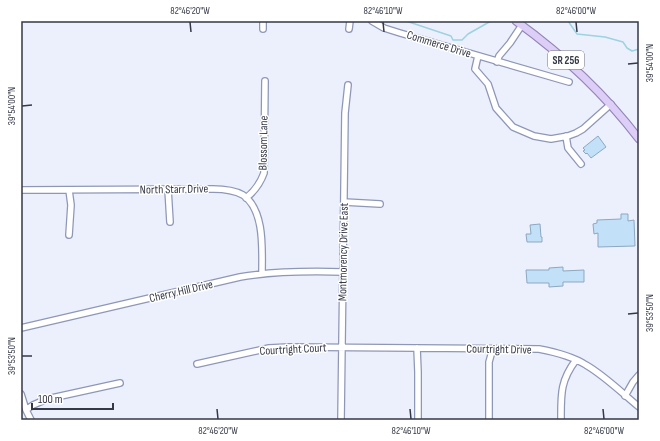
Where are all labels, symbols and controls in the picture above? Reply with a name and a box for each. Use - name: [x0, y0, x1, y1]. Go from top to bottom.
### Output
- text: 82°46'20"W: [170, 5, 210, 17]
- text: 82°46'10"W: [364, 5, 403, 17]
- text: 82°46'00"W: [556, 5, 596, 17]
- street label: Commerce Drive: [405, 28, 473, 61]
- text: 39°54'00"N: [644, 44, 656, 82]
- road number: SR 256: [548, 51, 584, 69]
- text: 39°54'00"N: [6, 87, 18, 125]
- street label: Blossom Lane: [256, 115, 271, 170]
- street label: North Starr Drive: [140, 181, 209, 198]
- street label: Montmorency Drive East: [335, 202, 352, 301]
- street label: Cherry Hill Drive: [148, 277, 215, 306]
- text: 39°53'50"N: [644, 294, 656, 332]
- text: 39°53'50"N: [6, 337, 18, 375]
- street label: Courtright Court: [259, 340, 327, 359]
- street label: Courtright Drive: [466, 341, 532, 358]
- scale bar: [32, 385, 113, 411]
- text: 100 m: [38, 392, 63, 407]
- text: 82°46'20"W: [198, 425, 238, 437]
- text: 82°46'10"W: [392, 425, 431, 437]
- text: 82°46'00"W: [584, 425, 624, 437]

